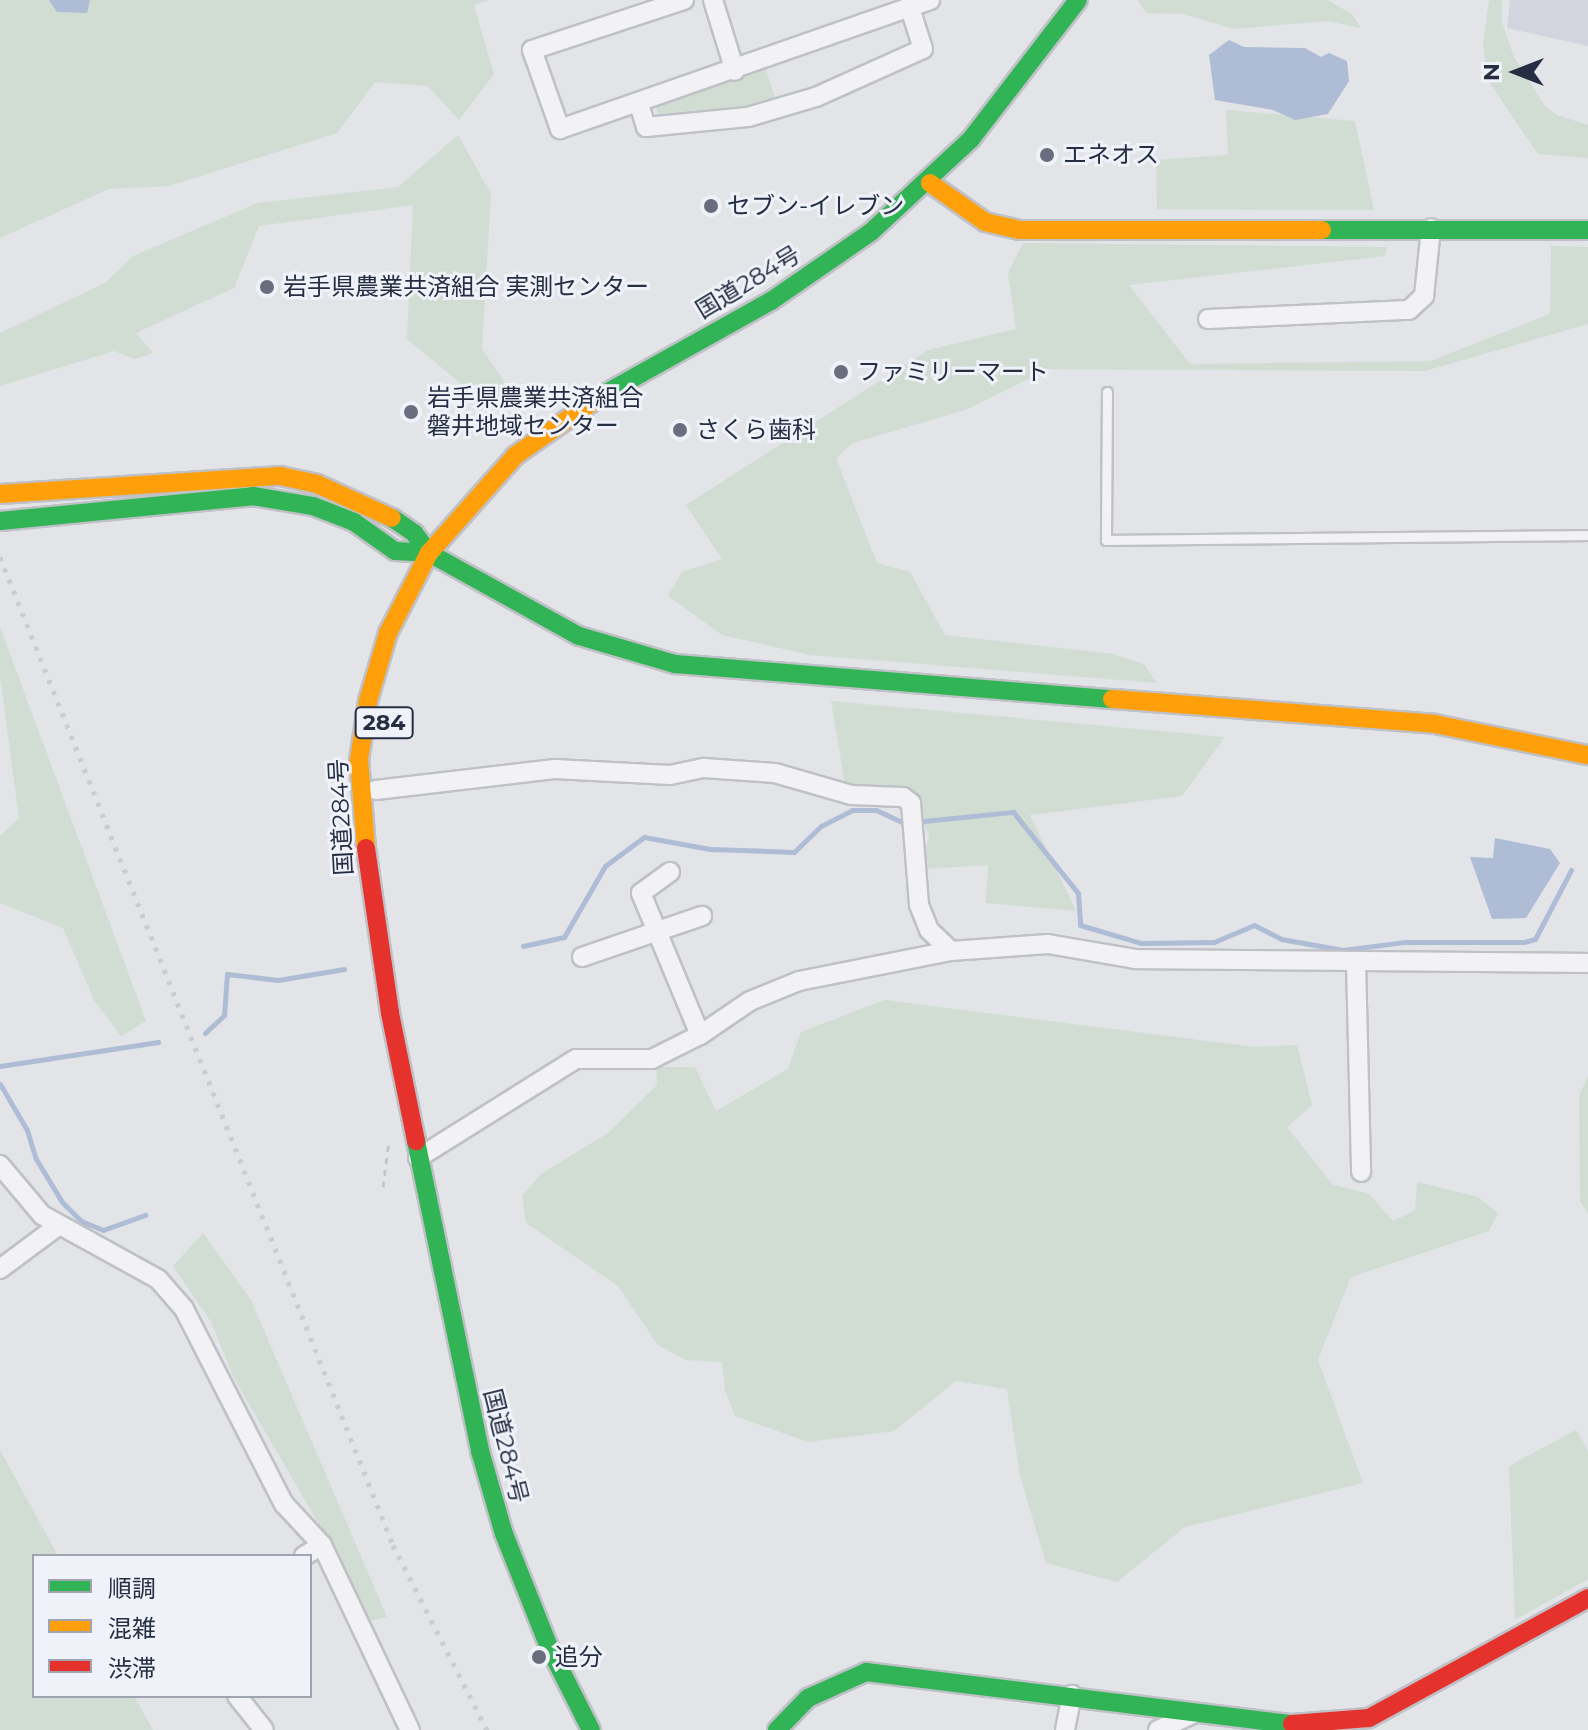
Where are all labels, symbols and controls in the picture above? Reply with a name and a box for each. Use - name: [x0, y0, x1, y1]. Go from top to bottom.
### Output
- north arrow: [1476, 32, 1556, 112]
- text: N: [1478, 63, 1505, 81]
- place label: エネオス: [1063, 141, 1159, 169]
- marker: エネオス: [1038, 146, 1056, 164]
- place label: セブン-イレブン: [727, 192, 904, 220]
- marker: セブン-イレブン: [702, 197, 720, 215]
- street label: 国道284号: [691, 240, 805, 324]
- place label: 岩手県農業共済組合 実測センター: [283, 273, 649, 301]
- marker: 岩手県農業共済組合 実測センター: [258, 278, 276, 296]
- place label: ファミリーマート: [857, 358, 1049, 386]
- marker: ファミリーマート: [832, 363, 850, 381]
- place label: 岩手県農業共済組合 磐井地域センター: [427, 384, 643, 440]
- marker: 岩手県農業共済組合 磐井地域センター: [402, 403, 420, 421]
- place label: さくら歯科: [696, 416, 816, 444]
- marker: さくら歯科: [671, 421, 689, 439]
- road number: 284: [354, 705, 414, 741]
- street label: 国道284号: [324, 758, 358, 876]
- street label: 国道284号: [478, 1386, 534, 1506]
- legend: [32, 1554, 312, 1698]
- text: 順調: [108, 1574, 156, 1603]
- text: 混雑: [108, 1614, 156, 1643]
- place label: 追分: [555, 1643, 603, 1671]
- marker: 追分: [530, 1648, 548, 1666]
- text: 渋滞: [108, 1654, 156, 1683]

